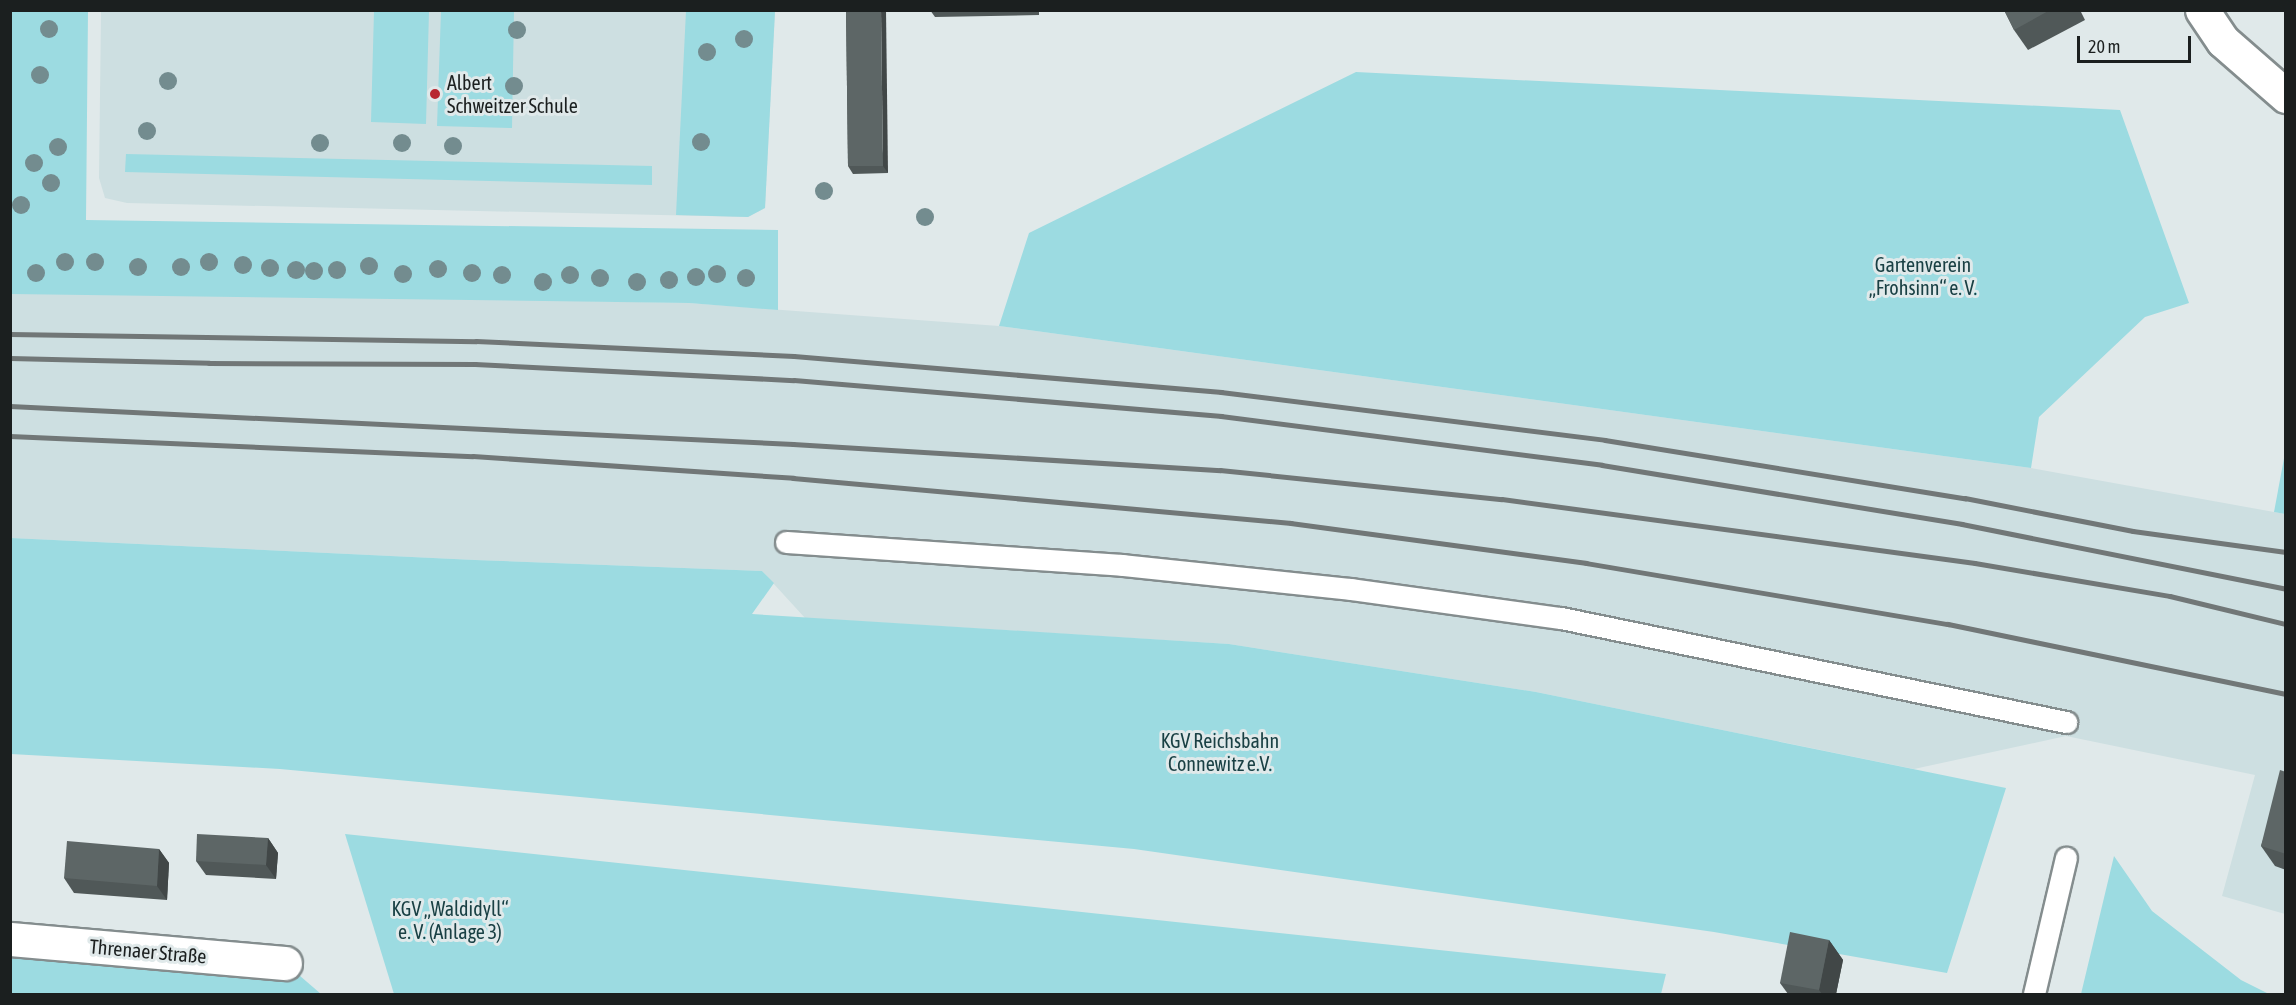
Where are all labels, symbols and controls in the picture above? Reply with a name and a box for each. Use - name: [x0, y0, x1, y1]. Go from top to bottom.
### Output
- scale bar: [2080, 24, 2194, 62]
- text: 20 m: [2088, 36, 2120, 57]
- place label: Albert Schweitzer Schule: [447, 70, 578, 117]
- marker: Albert Schweitzer Schule: [428, 87, 442, 101]
- park label: Gartenverein „Frohsinn“ e. V.: [1869, 252, 1977, 299]
- park label: KGV Reichsbahn Connewitz e.V.: [1161, 728, 1279, 775]
- park label: KGV „Waldidyll“ e. V. (Anlage 3): [392, 896, 508, 943]
- street label: Threnaer Straße: [89, 934, 207, 968]

